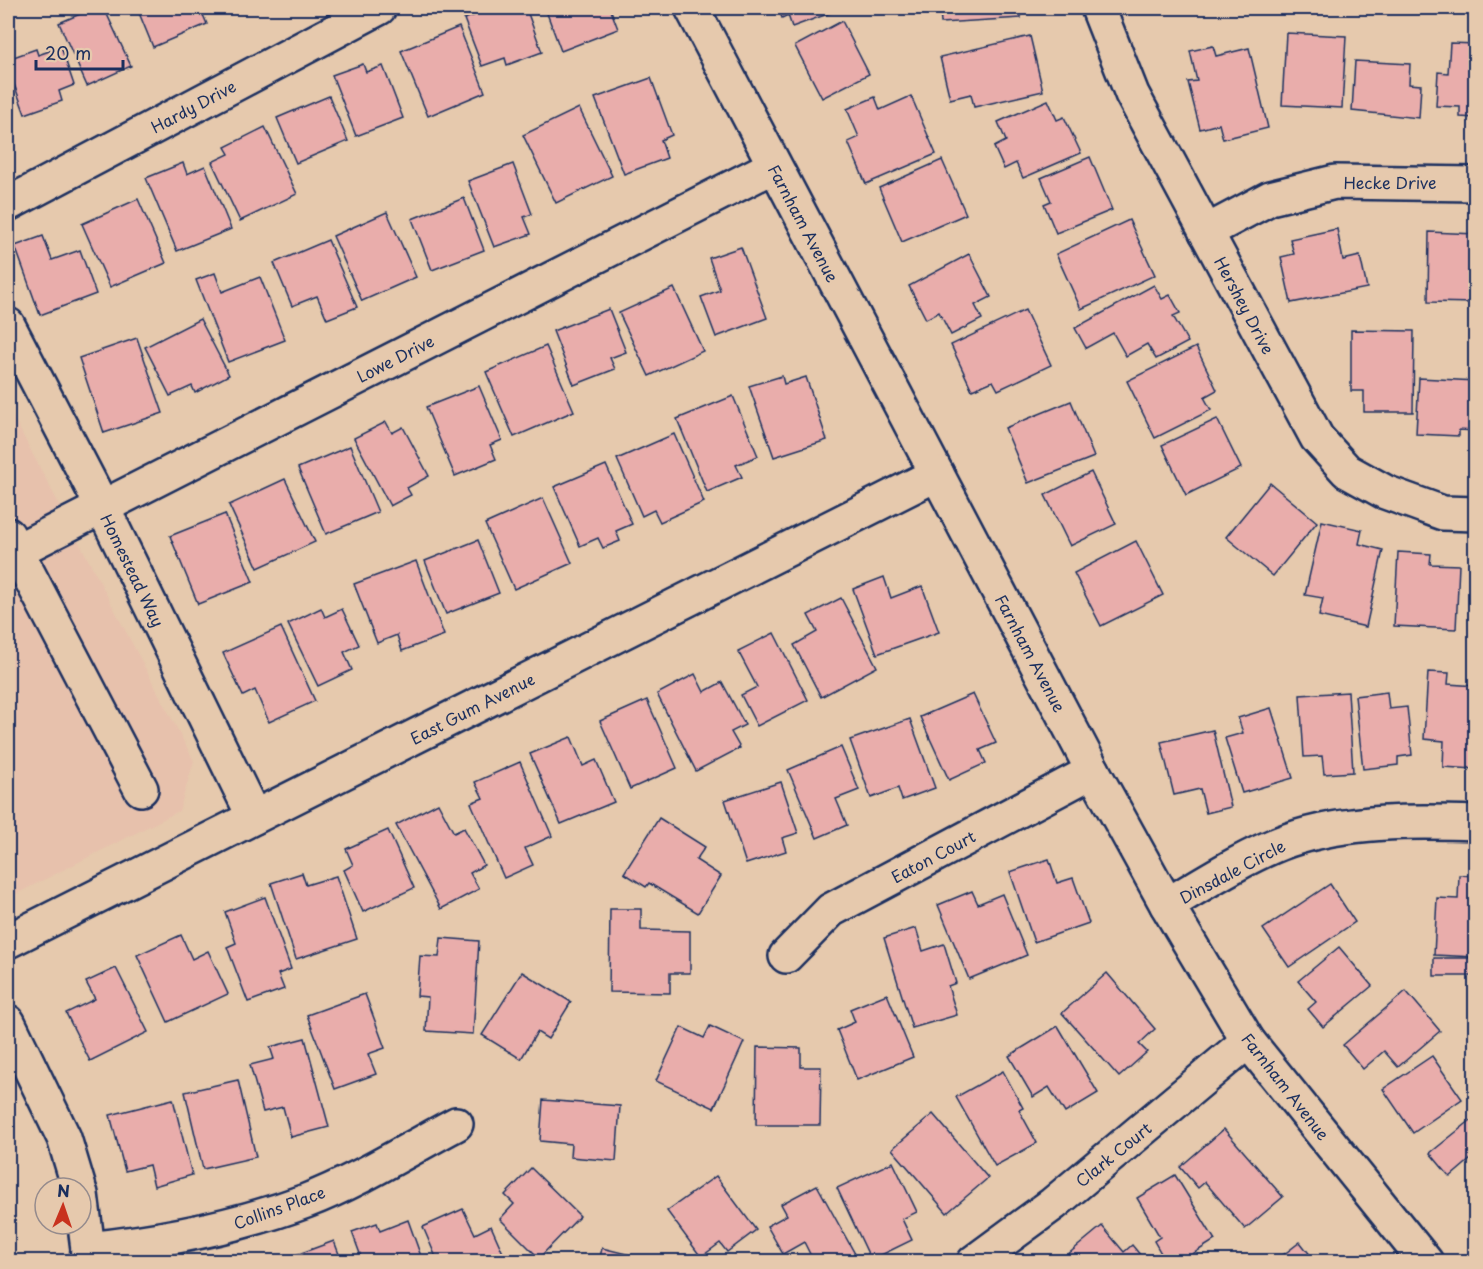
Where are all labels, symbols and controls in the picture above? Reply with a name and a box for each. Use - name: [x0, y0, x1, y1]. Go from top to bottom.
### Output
- scale bar: [36, 33, 123, 71]
- text: 20 m: [45, 39, 91, 66]
- street label: Hardy Drive: [146, 73, 240, 139]
- street label: Farnham Avenue: [763, 160, 845, 286]
- street label: Hecke Drive: [1343, 170, 1437, 194]
- street label: Hershey Drive: [1209, 252, 1281, 358]
- street label: Lowe Drive: [352, 328, 438, 388]
- street label: Homestead Way: [95, 509, 171, 631]
- street label: Farnham Avenue: [990, 590, 1072, 716]
- street label: East Gum Avenue: [406, 666, 538, 750]
- street label: Eaton Court: [887, 824, 980, 888]
- street label: Dinsdale Circle: [1175, 833, 1289, 909]
- street label: Farnham Avenue: [1236, 1027, 1336, 1145]
- street label: Clark Court: [1070, 1115, 1157, 1192]
- north arrow: [33, 1176, 93, 1236]
- text: N: [57, 1178, 70, 1202]
- street label: Collins Place: [230, 1179, 328, 1235]

